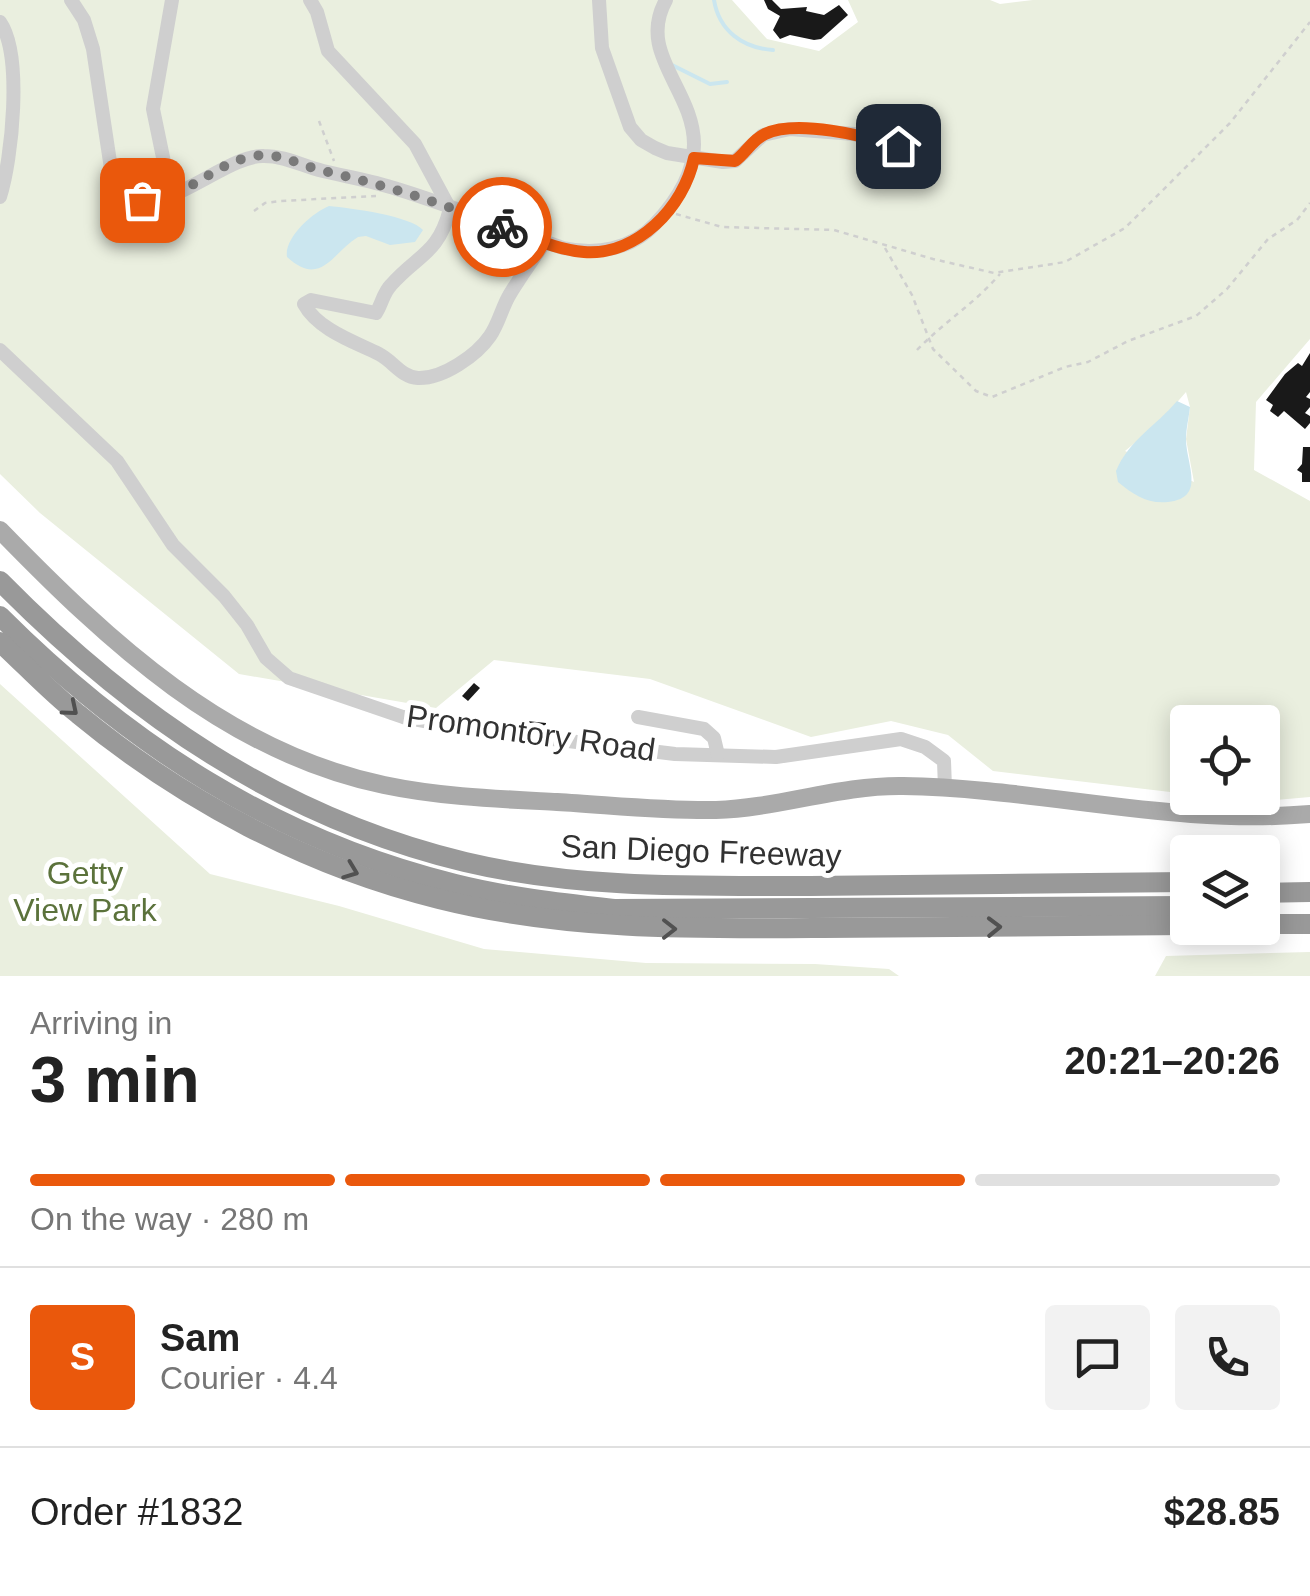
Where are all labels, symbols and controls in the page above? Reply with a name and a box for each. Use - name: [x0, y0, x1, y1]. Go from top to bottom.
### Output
- pin: [856, 104, 941, 189]
- icon: home: [871, 119, 926, 174]
- pin: [100, 158, 185, 243]
- icon: bag: [115, 173, 170, 228]
- courier: [452, 177, 552, 277]
- icon: bike: [475, 200, 530, 255]
- one-way arrow: [60, 697, 78, 715]
- street label: Promontory Road: [404, 698, 658, 768]
- map controls: [1170, 705, 1280, 945]
- button: locate: [1170, 705, 1280, 815]
- street label: San Diego Freeway: [560, 828, 842, 874]
- button: layers: [1170, 835, 1280, 945]
- park label: Getty View Park: [13, 855, 158, 928]
- one-way arrow: [341, 859, 359, 879]
- one-way arrow: [986, 916, 1002, 937]
- one-way arrow: [662, 918, 677, 940]
- text: Arriving in: [30, 1005, 172, 1041]
- text: 20:21–20:26: [1064, 1040, 1280, 1082]
- text: 3 min: [30, 1043, 200, 1116]
- text: On the way · 280 m: [30, 1201, 309, 1237]
- button: chat: [1045, 1305, 1150, 1410]
- button: phone: [1175, 1305, 1280, 1410]
- text: Sam: [160, 1317, 240, 1359]
- text: S: [70, 1336, 95, 1378]
- text: Courier · 4.4: [160, 1360, 338, 1396]
- text: Order #1832: [30, 1491, 243, 1533]
- text: $28.85: [1164, 1491, 1280, 1533]

